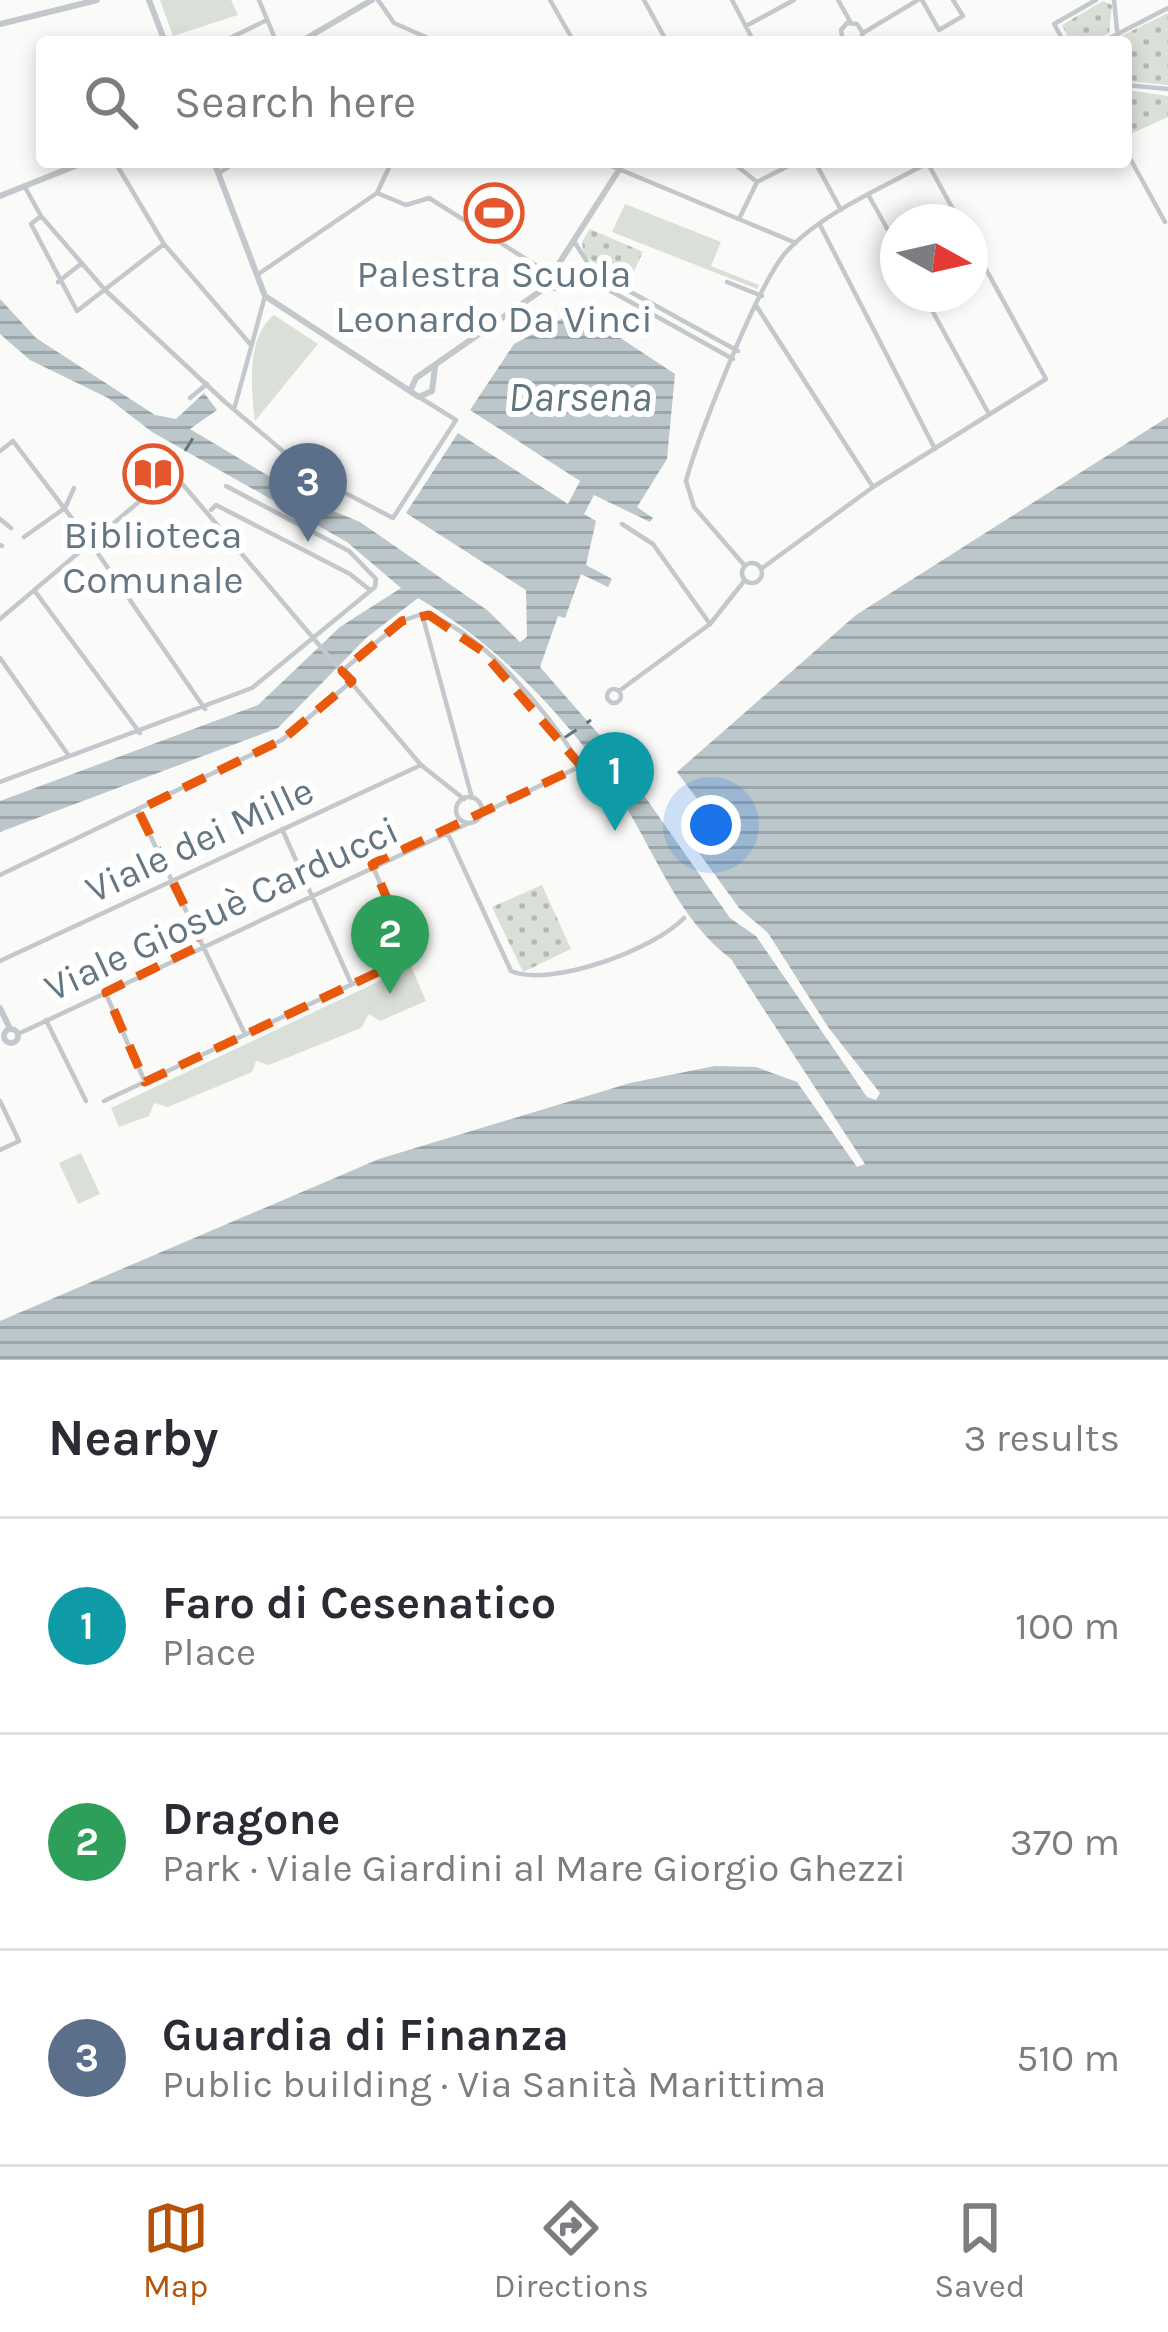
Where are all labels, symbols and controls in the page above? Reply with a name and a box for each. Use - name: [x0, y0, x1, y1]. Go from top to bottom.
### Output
- search box: [36, 36, 1132, 168]
- icon: search: [78, 69, 144, 135]
- text: Search here: [174, 76, 416, 128]
- sports icon: Palestra Scuola Leonardo Da Vinci: [463, 182, 525, 244]
- north arrow: [880, 204, 988, 312]
- place label: Palestra Scuola Leonardo Da Vinci: [335, 251, 653, 342]
- water label: Darsena: [508, 372, 652, 422]
- library icon: Biblioteca Comunale: [122, 443, 184, 505]
- pin: 3: [269, 443, 347, 542]
- place label: Biblioteca Comunale: [62, 512, 244, 603]
- pin: 1: [576, 732, 654, 831]
- street label: Viale dei Mille: [78, 767, 321, 913]
- your location: [681, 795, 741, 855]
- street label: Viale Giosuè Carducci: [37, 807, 406, 1011]
- pin: 2: [351, 895, 429, 994]
- text: Nearby: [48, 1408, 218, 1468]
- text: 3 results: [963, 1415, 1120, 1461]
- text: Faro di Cesenatico: [162, 1577, 556, 1629]
- text: 1: [80, 1603, 94, 1649]
- text: 100 m: [1015, 1603, 1120, 1649]
- text: Place: [162, 1629, 256, 1675]
- text: Dragone: [162, 1793, 340, 1845]
- text: 2: [75, 1819, 99, 1865]
- text: 370 m: [1010, 1819, 1120, 1865]
- text: Park · Viale Giardini al Mare Giorgio Ghezzi: [162, 1845, 906, 1891]
- text: Guardia di Finanza: [162, 2009, 569, 2061]
- text: 3: [75, 2035, 99, 2081]
- text: 510 m: [1016, 2035, 1120, 2081]
- text: Public building · Via Sanità Marittima: [162, 2061, 826, 2107]
- tab: Map: [143, 2195, 209, 2305]
- tab: Directions: [494, 2195, 649, 2305]
- tab: Saved: [934, 2195, 1025, 2305]

